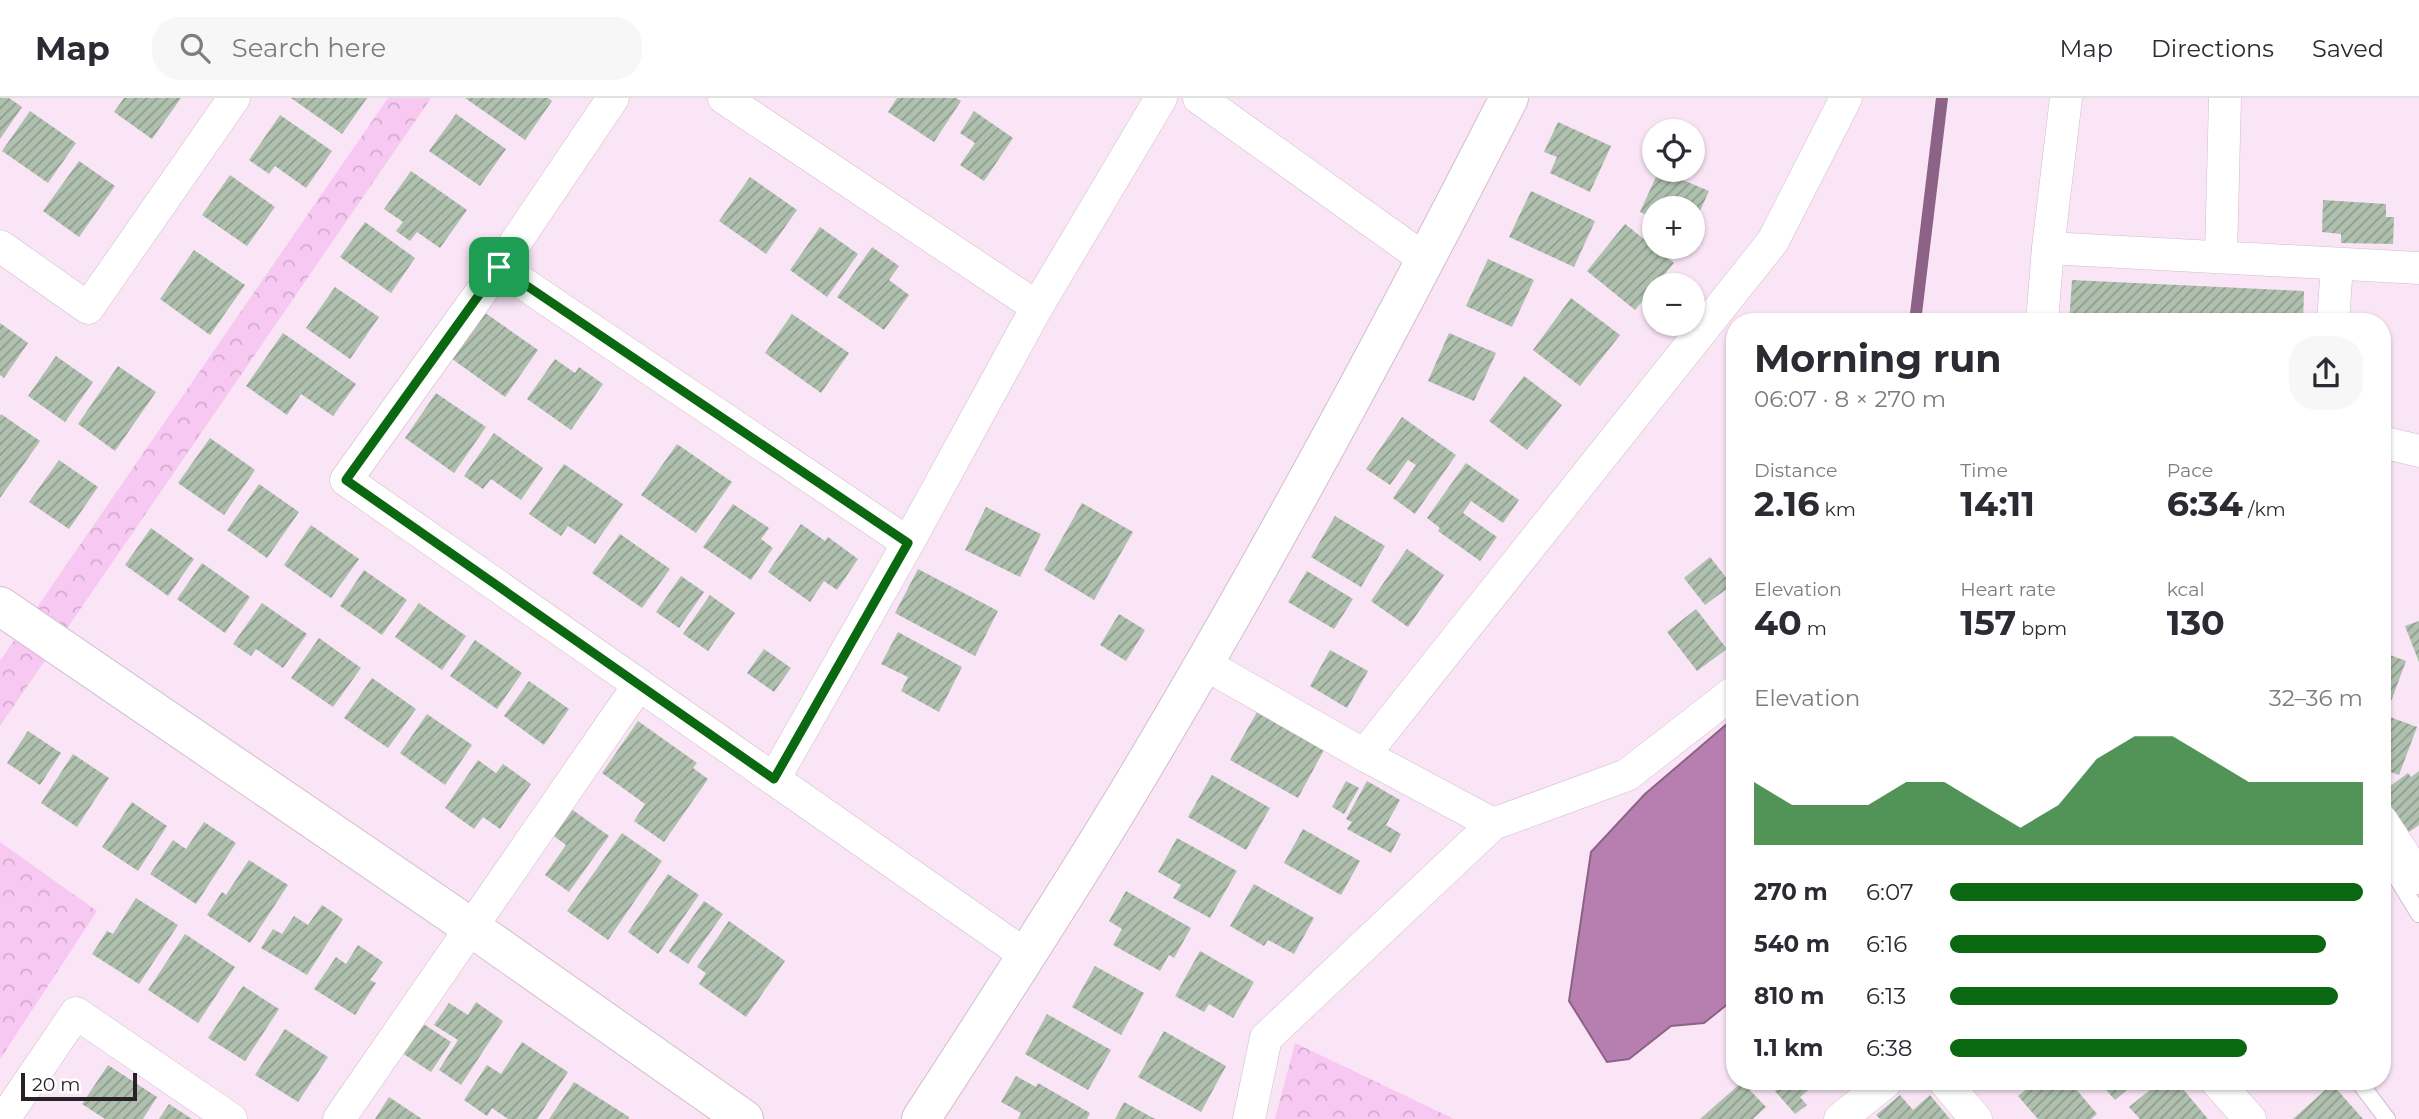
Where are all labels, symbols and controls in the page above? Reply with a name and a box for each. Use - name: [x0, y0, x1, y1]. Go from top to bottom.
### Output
- search box: [152, 17, 642, 80]
- text: Map: [35, 28, 110, 68]
- icon: search: [176, 29, 214, 67]
- text: Search here: [232, 32, 386, 64]
- text: Map: [2060, 34, 2113, 63]
- text: Directions: [2151, 34, 2274, 63]
- text: Saved: [2312, 34, 2384, 63]
- map controls: [1642, 119, 1705, 336]
- button: locate: [1642, 119, 1705, 182]
- button: +: [1642, 196, 1705, 259]
- pin: [469, 237, 529, 297]
- icon: arrive: [480, 248, 518, 286]
- button: −: [1642, 273, 1705, 336]
- text: Morning run: [1754, 335, 2002, 382]
- button: share: [2289, 336, 2363, 410]
- text: 06:07 · 8 × 270 m: [1754, 385, 1946, 413]
- text: Distance: [1754, 459, 1837, 482]
- text: Time: [1960, 459, 2008, 482]
- text: Pace: [2167, 459, 2213, 482]
- text: 2.16: [1754, 482, 1820, 525]
- text: 14:11: [1960, 482, 2035, 525]
- text: 6:34: [2167, 482, 2243, 525]
- text: km: [1820, 498, 1856, 521]
- text: /km: [2243, 498, 2286, 521]
- text: Elevation: [1754, 578, 1842, 601]
- text: Heart rate: [1960, 578, 2056, 601]
- text: kcal: [2167, 578, 2205, 601]
- text: 40: [1754, 601, 1802, 644]
- text: 157: [1960, 601, 2016, 644]
- text: 130: [2167, 601, 2225, 644]
- text: m: [1802, 617, 1827, 640]
- text: bpm: [2016, 617, 2067, 640]
- text: Elevation: [1754, 684, 1860, 712]
- text: 32–36 m: [2269, 684, 2363, 712]
- text: 270 m: [1754, 878, 1828, 906]
- text: 6:07: [1866, 878, 1913, 906]
- text: 540 m: [1754, 930, 1830, 958]
- text: 6:16: [1866, 930, 1907, 958]
- text: 810 m: [1754, 982, 1824, 1010]
- text: 6:13: [1866, 982, 1906, 1010]
- text: 1.1 km: [1754, 1034, 1823, 1062]
- text: 6:38: [1866, 1034, 1913, 1062]
- scale bar: [21, 1070, 136, 1102]
- text: 20 m: [32, 1073, 80, 1096]

